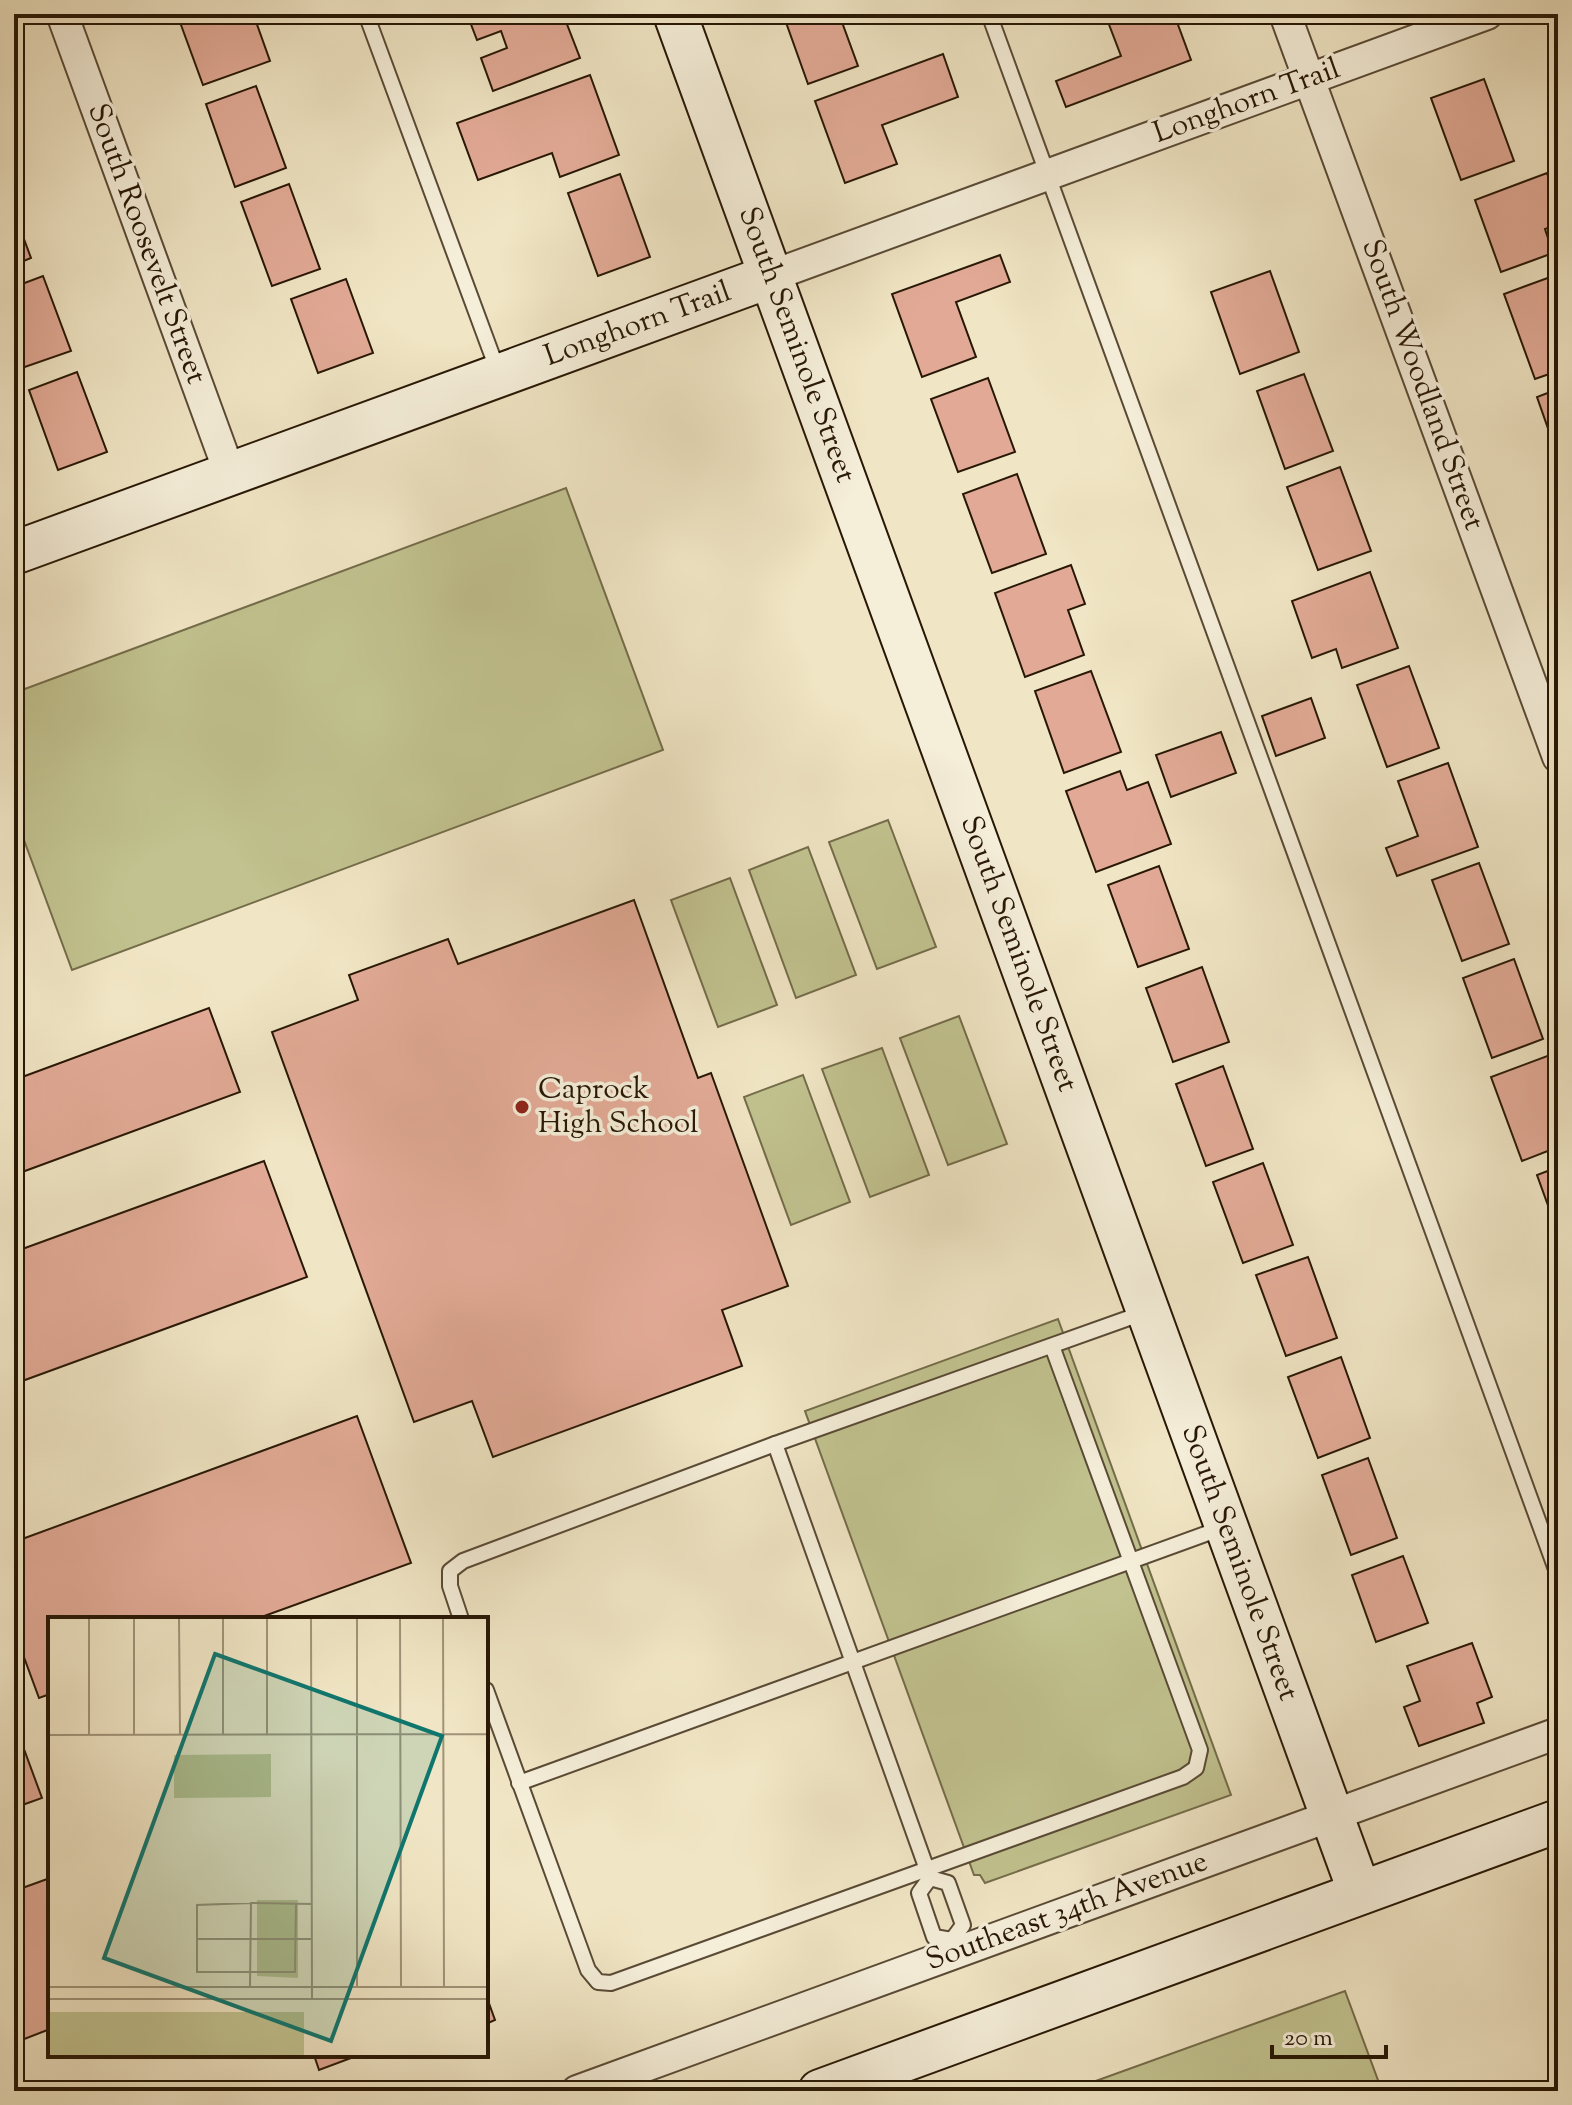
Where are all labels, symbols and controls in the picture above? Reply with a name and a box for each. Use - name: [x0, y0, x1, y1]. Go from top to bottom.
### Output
- street label: Longhorn Trail: [1148, 48, 1346, 156]
- street label: South Roosevelt Street: [75, 98, 217, 390]
- street label: South Seminole Street: [726, 201, 866, 489]
- street label: South Woodland Street: [1349, 234, 1495, 536]
- street label: Longhorn Trail: [539, 271, 737, 379]
- street label: South Seminole Street: [948, 810, 1088, 1098]
- place label: Caprock High School: [538, 1069, 698, 1146]
- marker: Caprock High School: [513, 1098, 531, 1116]
- street label: South Seminole Street: [1169, 1419, 1309, 1707]
- inset map: [48, 1617, 488, 2057]
- street label: Southeast 34th Avenue: [920, 1841, 1214, 1983]
- scale bar: [1272, 2009, 1386, 2059]
- text: 20 m: [1284, 2022, 1333, 2056]

